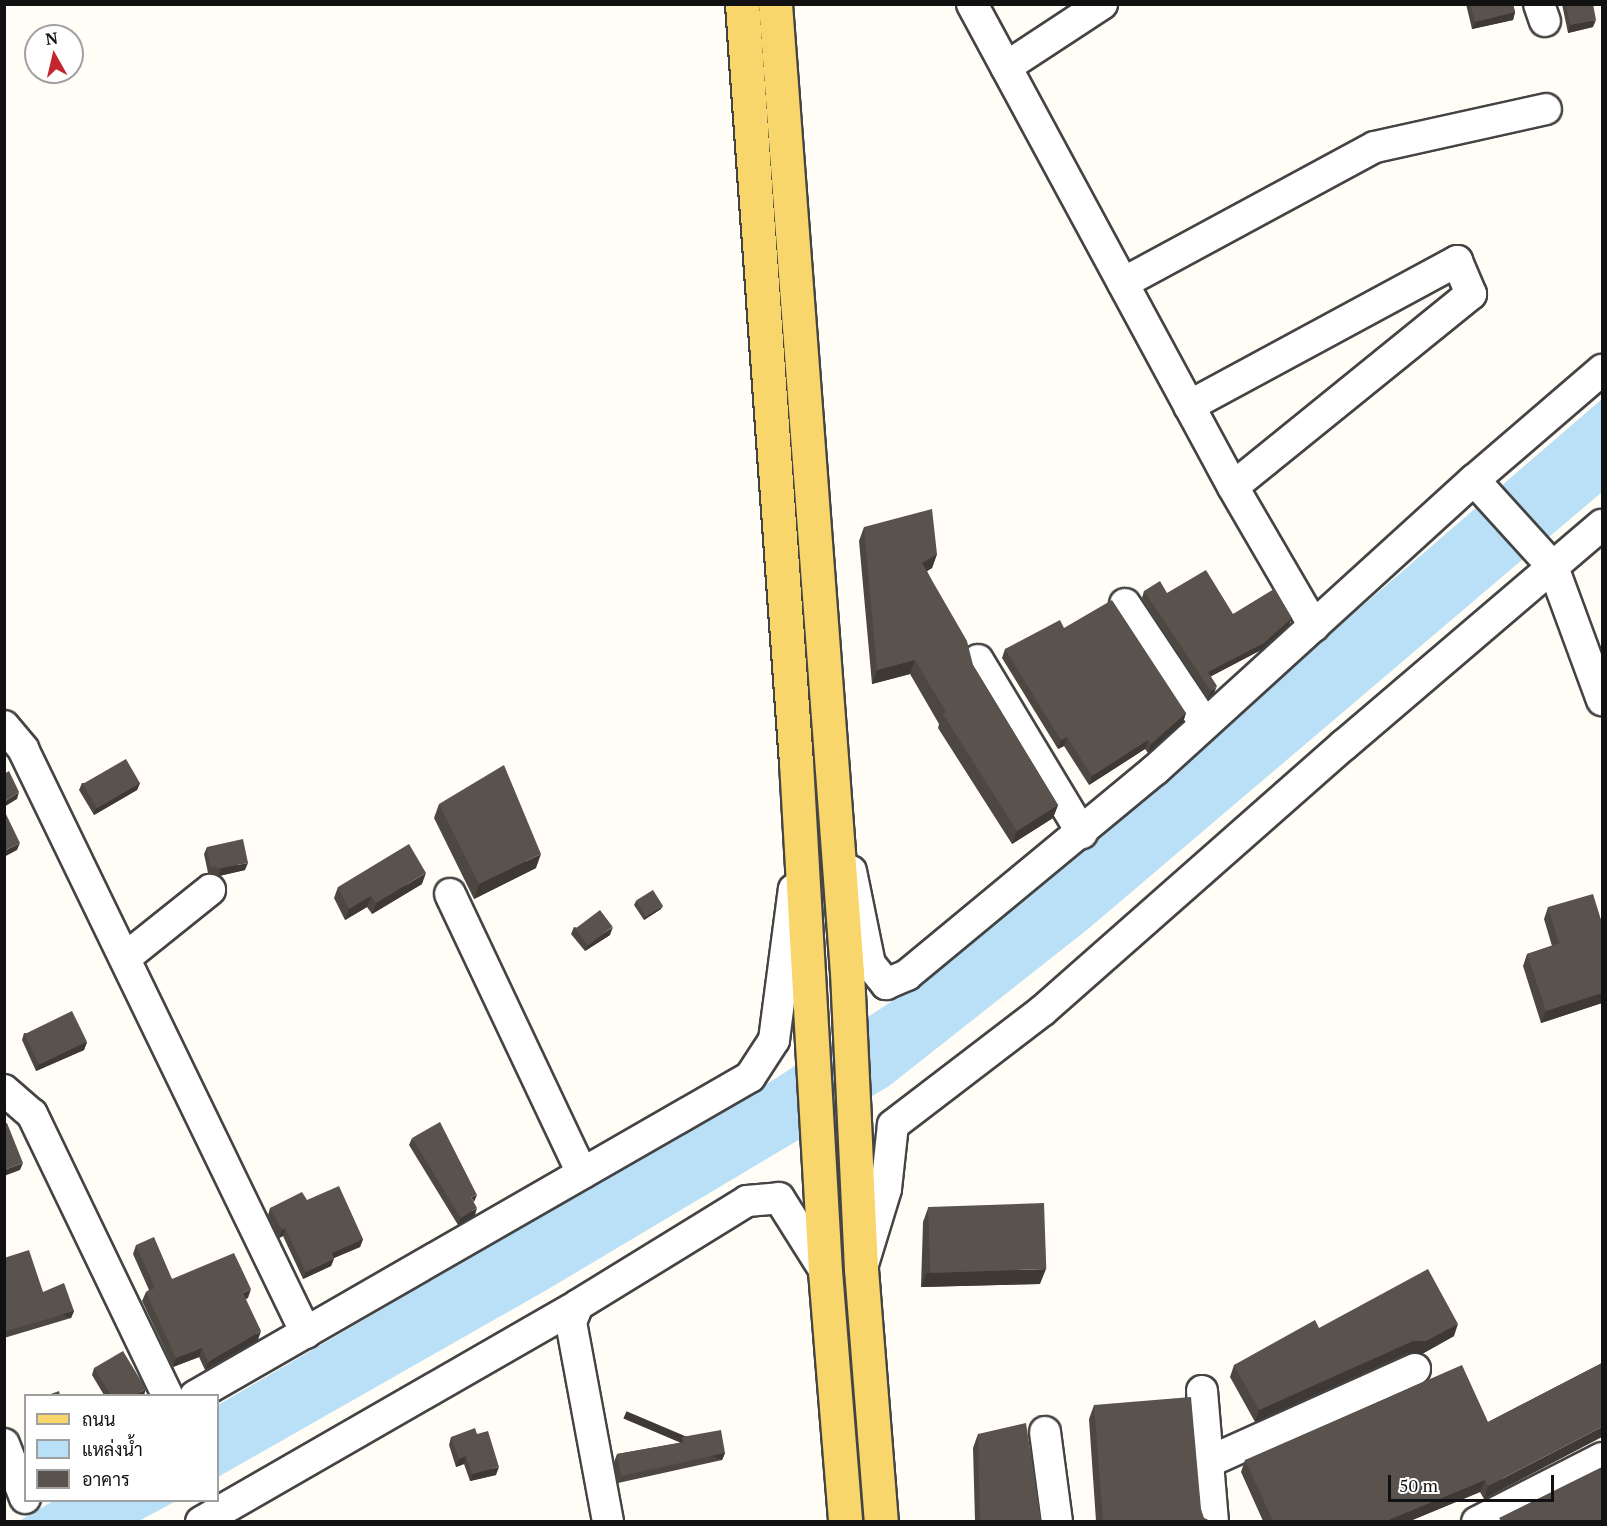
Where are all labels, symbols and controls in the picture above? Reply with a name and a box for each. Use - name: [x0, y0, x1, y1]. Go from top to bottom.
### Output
- north arrow: [24, 24, 84, 84]
- text: N: [44, 26, 59, 50]
- legend: [24, 1394, 219, 1502]
- text: ถนน: [82, 1407, 115, 1431]
- text: แหล่งน้ำ: [82, 1437, 143, 1461]
- scale bar: [1391, 1463, 1558, 1501]
- text: อาคาร: [82, 1467, 130, 1491]
- text: 50 m: [1399, 1473, 1438, 1497]

